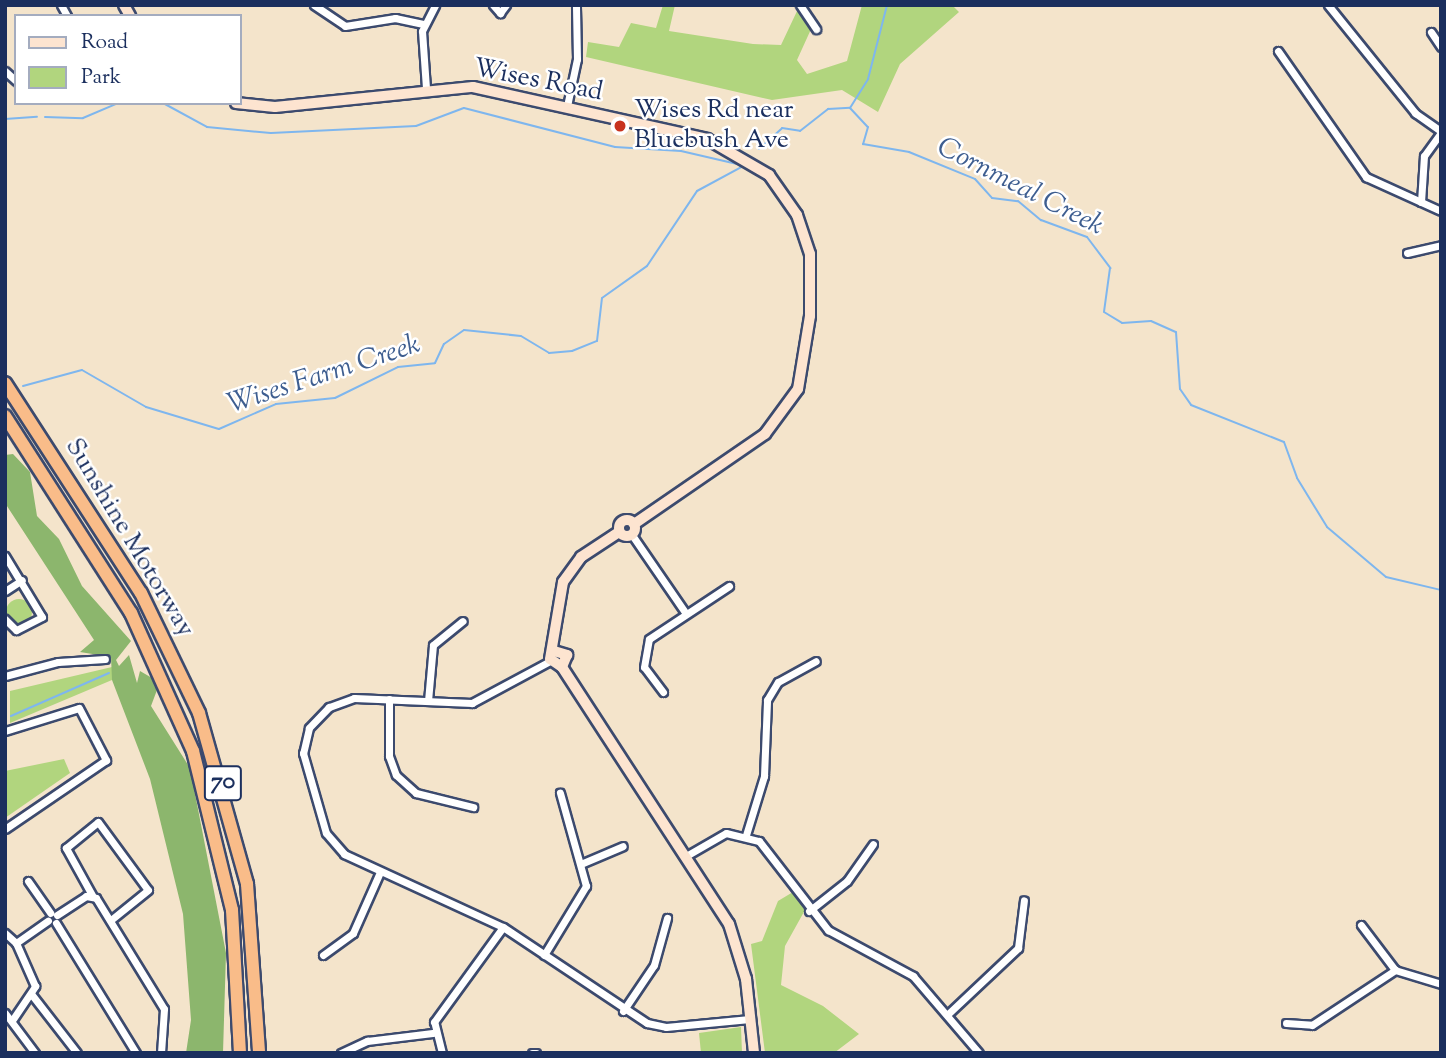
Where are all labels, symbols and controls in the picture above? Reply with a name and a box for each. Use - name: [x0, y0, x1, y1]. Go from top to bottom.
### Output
- legend: [14, 14, 242, 105]
- text: Road: [81, 28, 128, 58]
- street label: Wises Road: [471, 53, 605, 109]
- text: Park: [81, 63, 121, 93]
- place label: Wises Rd near Bluebush Ave: [634, 95, 794, 156]
- marker: Wises Rd near Bluebush Ave: [612, 118, 628, 134]
- water label: Cornmeal Creek: [931, 131, 1109, 243]
- water label: Wises Farm Creek: [224, 328, 424, 422]
- street label: Sunshine Motorway: [57, 433, 201, 643]
- road number: 70: [204, 762, 242, 804]

